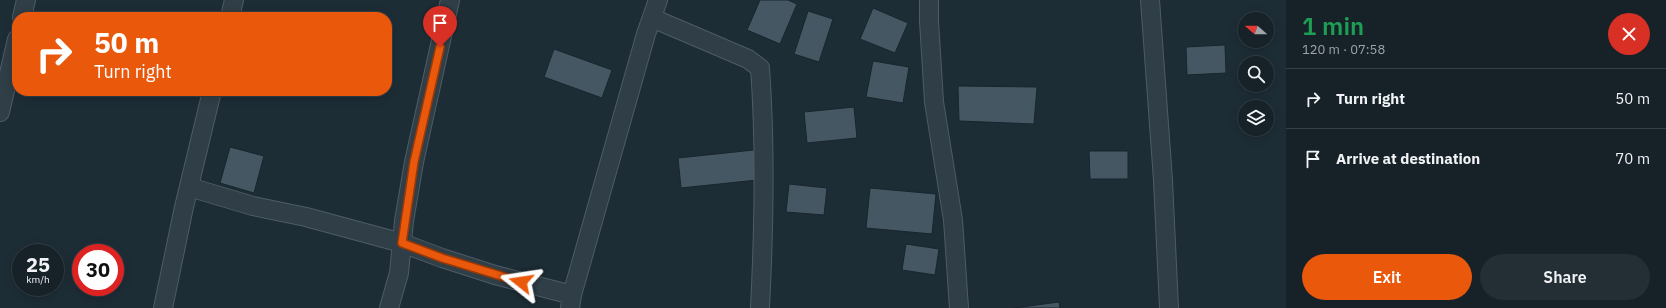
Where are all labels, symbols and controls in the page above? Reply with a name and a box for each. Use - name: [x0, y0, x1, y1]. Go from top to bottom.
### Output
- pin: [423, 6, 457, 47]
- text: 1 min: [1302, 10, 1364, 42]
- icon: arrive: [429, 12, 451, 34]
- north arrow: [1238, 12, 1274, 48]
- map controls: [1238, 12, 1274, 136]
- button: close: [1608, 13, 1650, 55]
- text: 50 m: [94, 24, 159, 61]
- icon: right: [28, 28, 80, 80]
- text: 120 m · 07:58: [1302, 41, 1385, 58]
- button: search: [1238, 56, 1274, 92]
- text: Turn right: [94, 60, 172, 83]
- icon: right: [1302, 88, 1324, 110]
- text: Turn right: [1336, 89, 1405, 108]
- text: 50 m: [1615, 89, 1650, 108]
- button: layers: [1238, 100, 1274, 136]
- icon: arrive: [1302, 148, 1324, 170]
- text: Arrive at destination: [1336, 149, 1480, 168]
- text: 70 m: [1615, 149, 1650, 168]
- speed limit sign: 30: [72, 244, 124, 296]
- text: 25: [26, 251, 50, 278]
- button: Exit: [1302, 254, 1472, 300]
- button: Share: [1480, 254, 1650, 300]
- position arrow: [500, 261, 542, 303]
- text: km/h: [26, 273, 50, 286]

